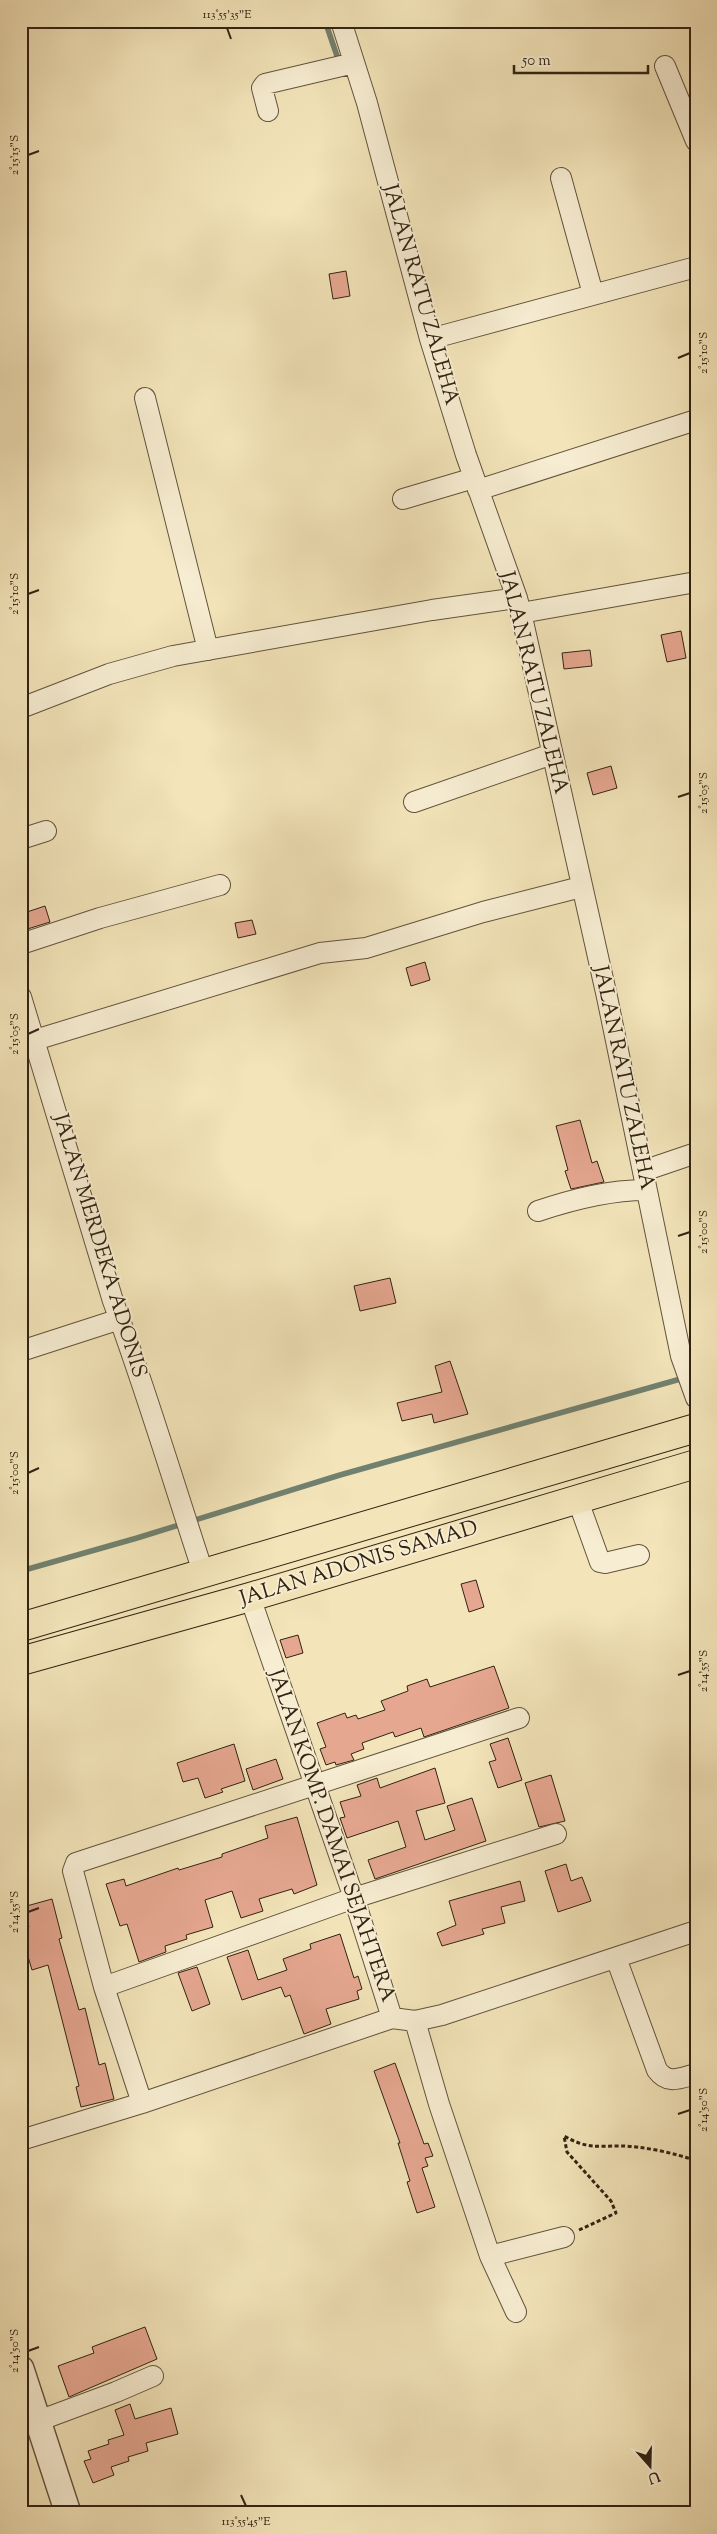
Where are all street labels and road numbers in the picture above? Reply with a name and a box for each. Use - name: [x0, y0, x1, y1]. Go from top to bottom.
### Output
- street label: JALAN RATU ZALEHA: [374, 180, 466, 409]
- street label: JALAN RATU ZALEHA: [491, 567, 575, 798]
- street label: JALAN RATU ZALEHA: [584, 962, 661, 1193]
- street label: JALAN MERDEKA ADONIS: [44, 1109, 153, 1382]
- street label: JALAN ADONIS SAMAD: [235, 1513, 482, 1615]
- street label: JALAN KOMP. DAMAI SEJAHTERA: [259, 1665, 402, 2006]

